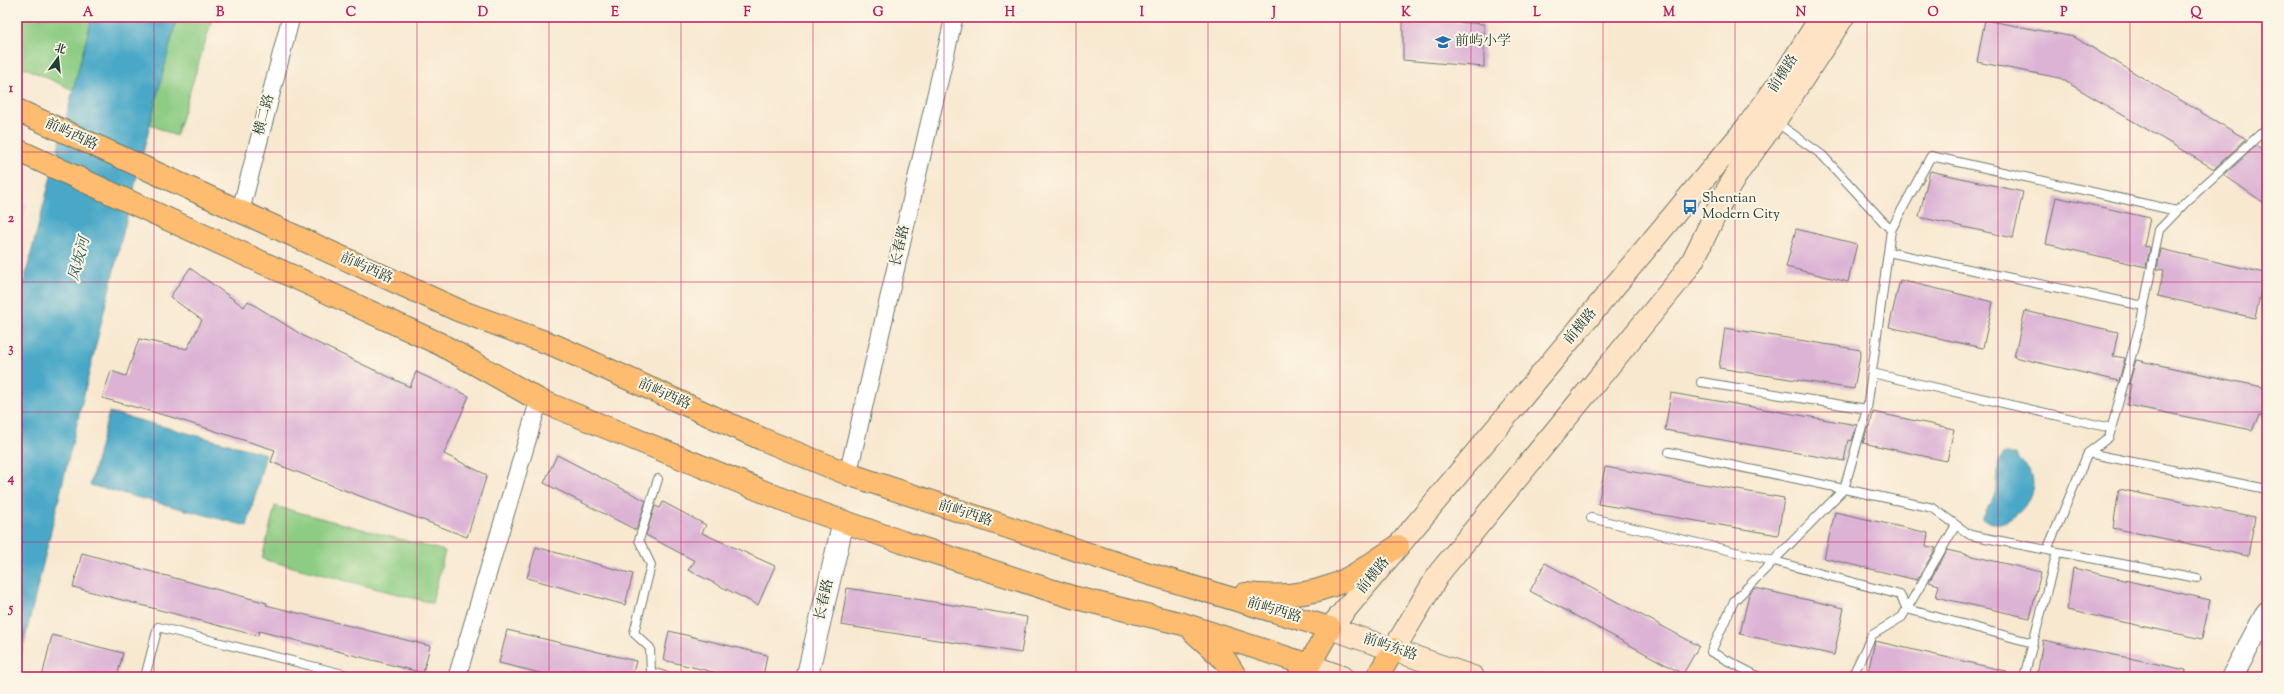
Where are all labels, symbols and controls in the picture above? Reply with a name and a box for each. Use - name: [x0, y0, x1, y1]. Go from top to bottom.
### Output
- text: A: [83, 4, 94, 22]
- text: B: [216, 4, 225, 22]
- text: C: [346, 4, 356, 22]
- text: D: [478, 4, 488, 22]
- text: E: [611, 4, 619, 22]
- text: F: [743, 4, 751, 22]
- text: G: [873, 4, 884, 22]
- text: H: [1005, 4, 1016, 22]
- text: I: [1140, 4, 1145, 22]
- text: J: [1271, 4, 1276, 22]
- text: K: [1401, 4, 1411, 22]
- text: L: [1533, 4, 1541, 22]
- text: M: [1663, 4, 1675, 22]
- text: N: [1796, 4, 1807, 22]
- text: O: [1927, 4, 1939, 22]
- text: P: [2060, 4, 2068, 22]
- text: Q: [2191, 4, 2204, 22]
- place label: 前屿小学: [1455, 32, 1511, 52]
- school or university icon: 前屿小学: [1434, 33, 1452, 51]
- north arrow: [38, 38, 78, 78]
- text: 北: [53, 40, 68, 58]
- street label: 前横路: [1764, 51, 1804, 97]
- text: 1: [9, 80, 14, 98]
- street label: 横二路: [250, 92, 280, 138]
- street label: 前屿西路: [41, 114, 101, 156]
- place label: Shentian Modern City: [1702, 189, 1780, 225]
- bus stop icon: Shentian Modern City: [1681, 198, 1699, 216]
- text: 2: [8, 210, 15, 228]
- street label: 长春路: [887, 223, 915, 269]
- water label: 凤坂河: [64, 232, 97, 283]
- street label: 前屿西路: [336, 248, 396, 290]
- street label: 前横路: [1560, 304, 1602, 350]
- text: 3: [8, 340, 14, 358]
- street label: 前屿西路: [634, 374, 694, 416]
- text: 4: [7, 470, 15, 488]
- street label: 前屿西路: [935, 496, 995, 532]
- street label: 前横路: [1353, 553, 1395, 599]
- street label: 长春路: [811, 577, 839, 623]
- street label: 前屿西路: [1244, 593, 1304, 629]
- text: 5: [8, 600, 14, 618]
- street label: 前屿东路: [1360, 629, 1420, 667]

